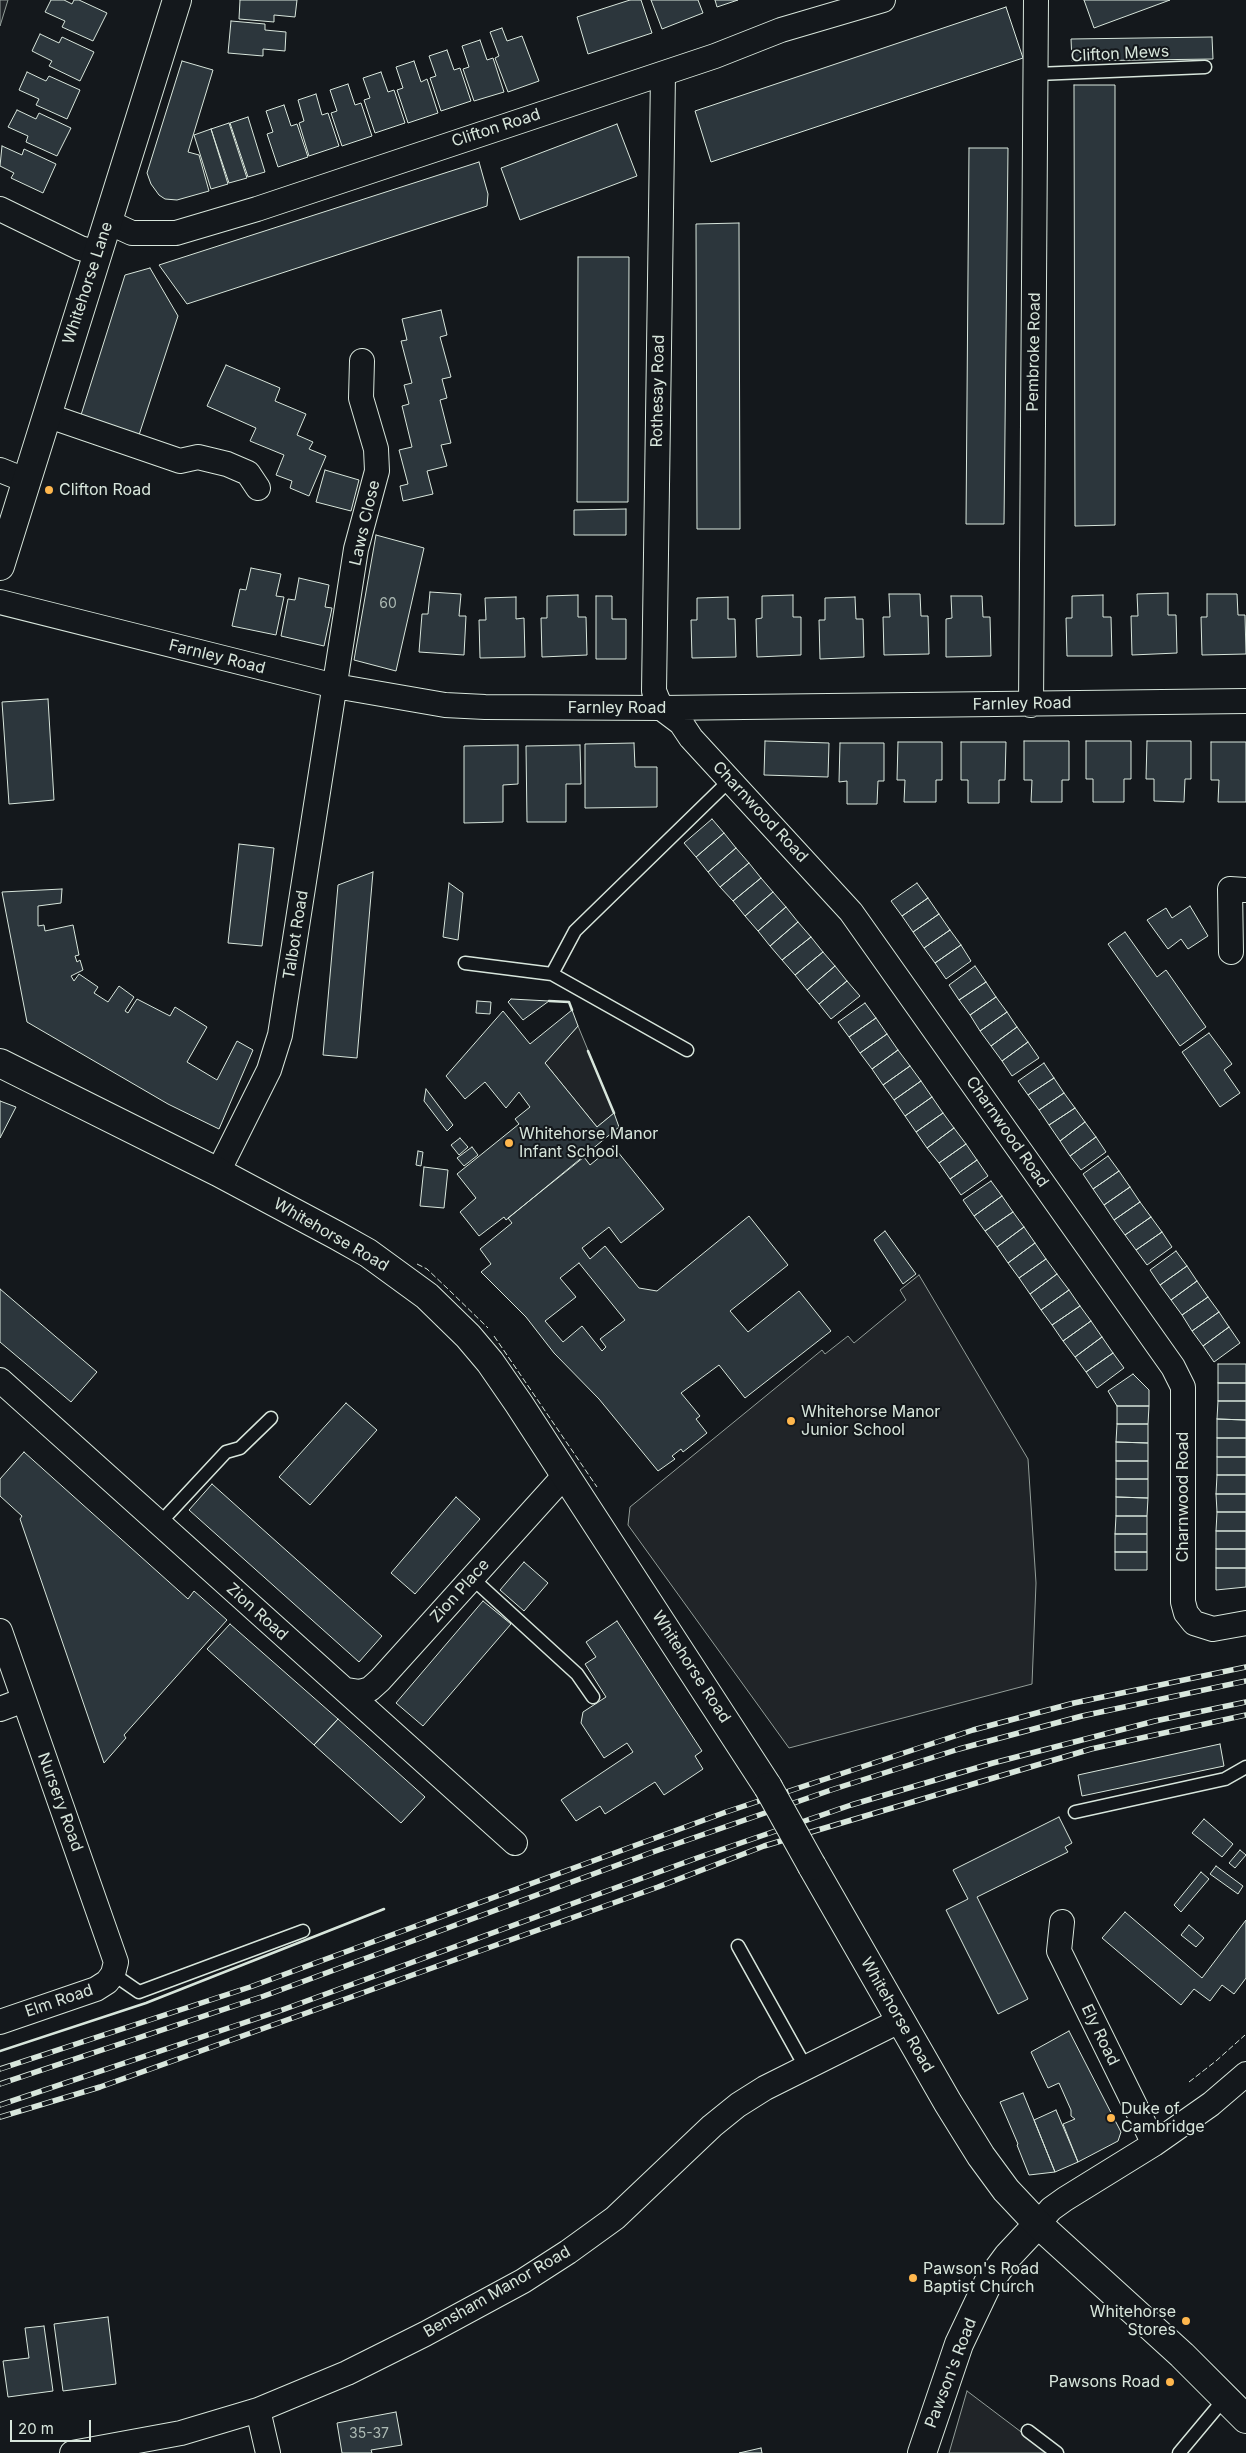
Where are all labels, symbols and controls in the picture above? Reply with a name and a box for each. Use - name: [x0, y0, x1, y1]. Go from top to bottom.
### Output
- street label: Clifton Mews: [1070, 42, 1170, 66]
- street label: Clifton Road: [449, 105, 543, 151]
- street label: Whitehorse Lane: [59, 219, 117, 347]
- street label: Pembroke Road: [1023, 292, 1045, 412]
- street label: Rothesay Road: [647, 334, 669, 448]
- street label: Laws Close: [346, 478, 384, 568]
- place label: Clifton Road: [59, 480, 151, 500]
- marker: Clifton Road: [43, 484, 55, 496]
- house number: 60: [379, 596, 397, 612]
- street label: Farnley Road: [167, 636, 267, 678]
- street label: Farnley Road: [972, 694, 1072, 714]
- street label: Farnley Road: [568, 698, 666, 718]
- street label: Charnwood Road: [708, 758, 812, 866]
- street label: Talbot Road: [279, 889, 313, 981]
- street label: Charnwood Road: [962, 1073, 1052, 1191]
- place label: Whitehorse Manor Infant School: [519, 1124, 658, 1162]
- marker: Whitehorse Manor Infant School: [503, 1137, 515, 1149]
- street label: Whitehorse Road: [270, 1194, 392, 1276]
- place label: Whitehorse Manor Junior School: [801, 1402, 940, 1440]
- marker: Whitehorse Manor Junior School: [785, 1415, 797, 1427]
- street label: Charnwood Road: [1173, 1432, 1193, 1562]
- street label: Zion Place: [426, 1555, 494, 1627]
- street label: Zion Road: [222, 1579, 292, 1645]
- street label: Whitehorse Road: [648, 1607, 734, 1727]
- street label: Nursery Road: [33, 1750, 87, 1854]
- street label: Whitehorse Road: [856, 1954, 938, 2076]
- street label: Elm Road: [22, 1980, 96, 2022]
- street label: Ely Road: [1077, 2001, 1123, 2069]
- place label: Duke of Cambridge: [1121, 2099, 1205, 2137]
- marker: Duke of Cambridge: [1105, 2112, 1117, 2124]
- street label: Bensham Manor Road: [420, 2242, 574, 2342]
- place label: Pawson's Road Baptist Church: [923, 2259, 1039, 2297]
- marker: Pawson's Road Baptist Church: [907, 2272, 919, 2284]
- place label: Whitehorse Stores: [1090, 2302, 1176, 2340]
- street label: Pawson's Road: [921, 2315, 981, 2431]
- marker: Whitehorse Stores: [1180, 2315, 1192, 2327]
- place label: Pawsons Road: [1049, 2372, 1160, 2392]
- marker: Pawsons Road: [1164, 2376, 1176, 2388]
- scale bar: [12, 2410, 94, 2442]
- text: 20 m: [18, 2419, 54, 2438]
- house number: 35-37: [349, 2426, 389, 2442]

